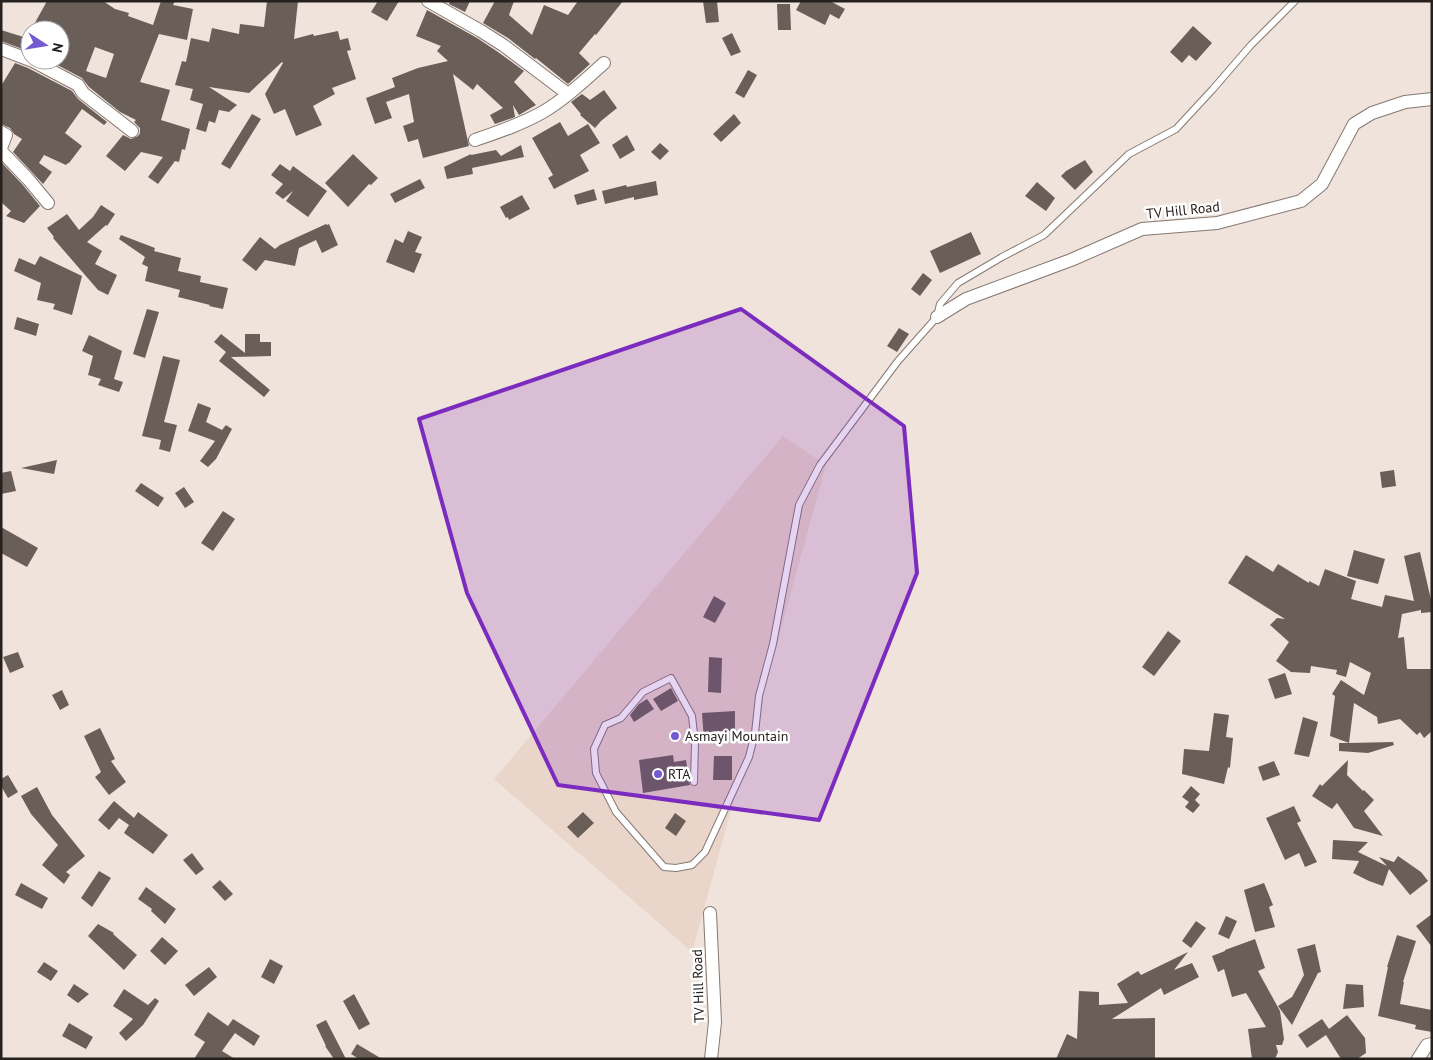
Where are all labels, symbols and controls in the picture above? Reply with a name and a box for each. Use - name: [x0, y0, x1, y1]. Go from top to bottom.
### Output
- north arrow: [20, 20, 70, 70]
- text: N: [48, 41, 67, 54]
- street label: TV Hill Road: [1145, 197, 1221, 223]
- place label: Asmayi Mountain: [685, 727, 788, 745]
- marker: Asmayi Mountain: [669, 730, 681, 742]
- place label: RTA: [668, 765, 691, 783]
- marker: RTA: [652, 768, 664, 780]
- street label: TV Hill Road: [688, 949, 708, 1023]

